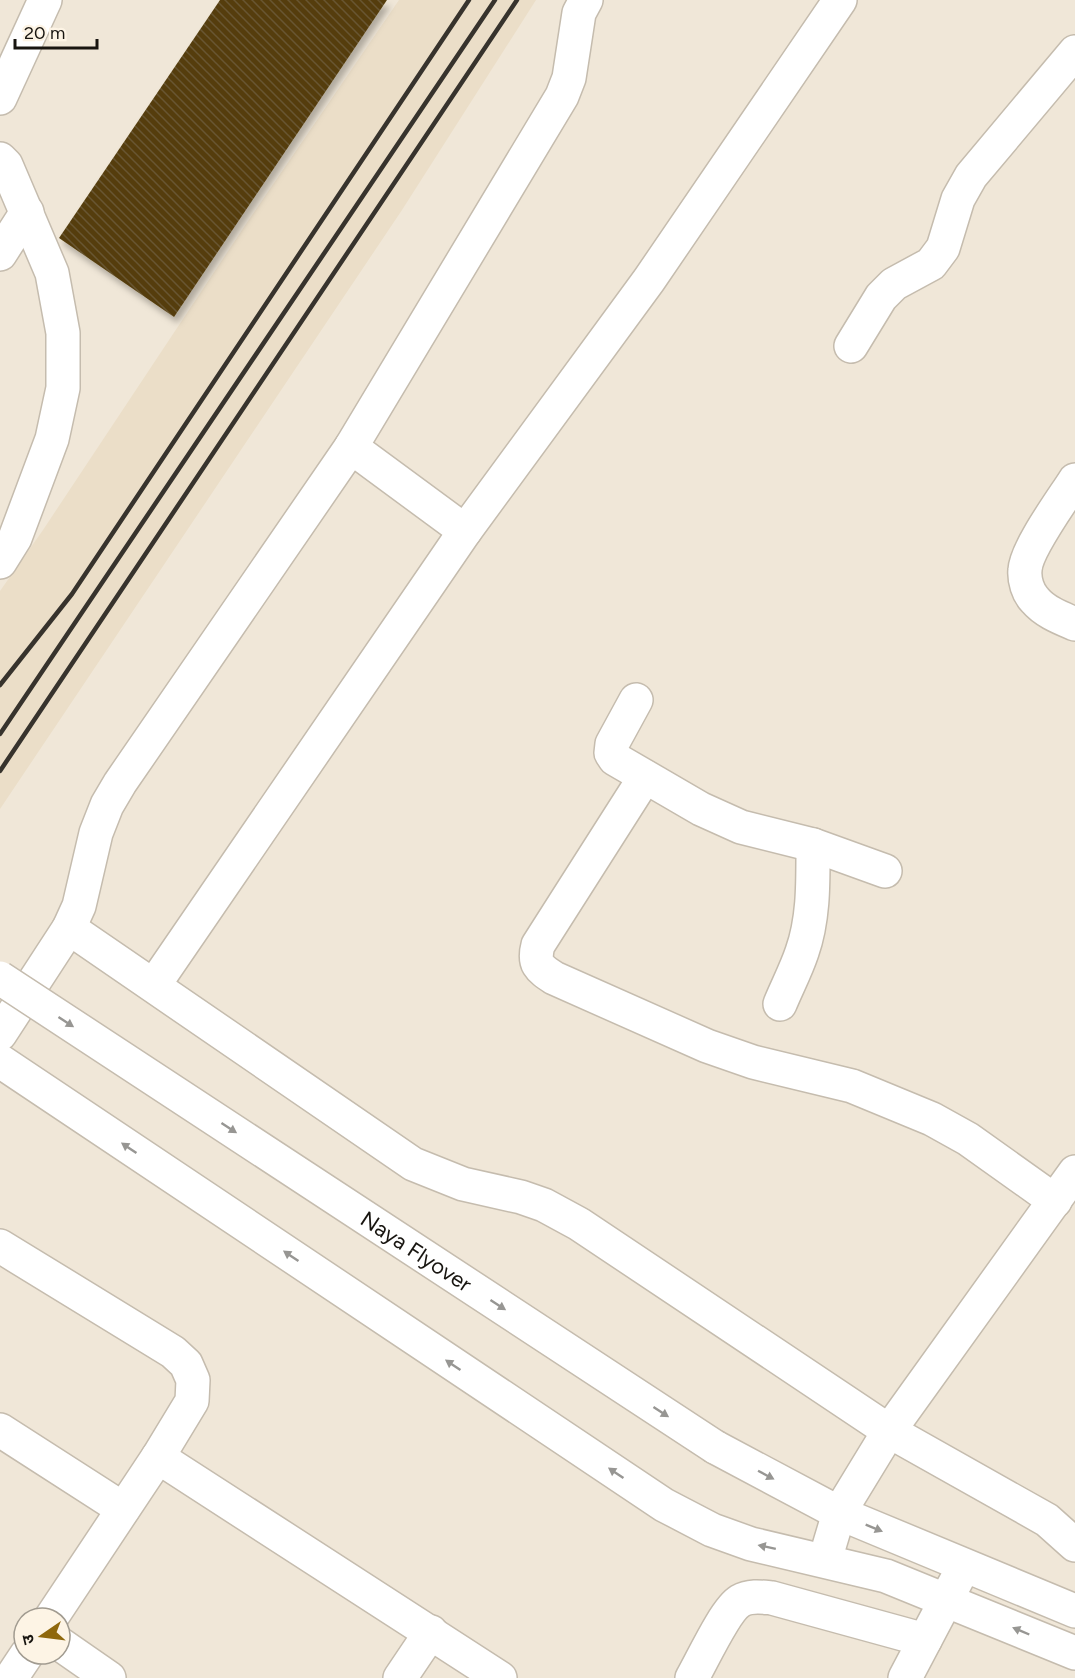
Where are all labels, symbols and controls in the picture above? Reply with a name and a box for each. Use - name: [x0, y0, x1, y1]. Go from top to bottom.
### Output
- scale bar: [15, 12, 98, 50]
- text: 20 m: [24, 22, 65, 44]
- one-way arrow: [58, 1016, 75, 1027]
- one-way arrow: [221, 1123, 238, 1134]
- one-way arrow: [122, 1142, 138, 1154]
- street label: Naya Flyover: [356, 1205, 478, 1298]
- one-way arrow: [284, 1250, 300, 1262]
- one-way arrow: [490, 1299, 506, 1310]
- one-way arrow: [445, 1359, 462, 1370]
- one-way arrow: [653, 1406, 669, 1417]
- one-way arrow: [608, 1467, 624, 1479]
- one-way arrow: [758, 1470, 775, 1480]
- one-way arrow: [865, 1523, 883, 1533]
- one-way arrow: [758, 1542, 777, 1552]
- north arrow: [12, 1606, 72, 1666]
- one-way arrow: [1012, 1626, 1030, 1635]
- text: उ: [17, 1632, 38, 1646]

